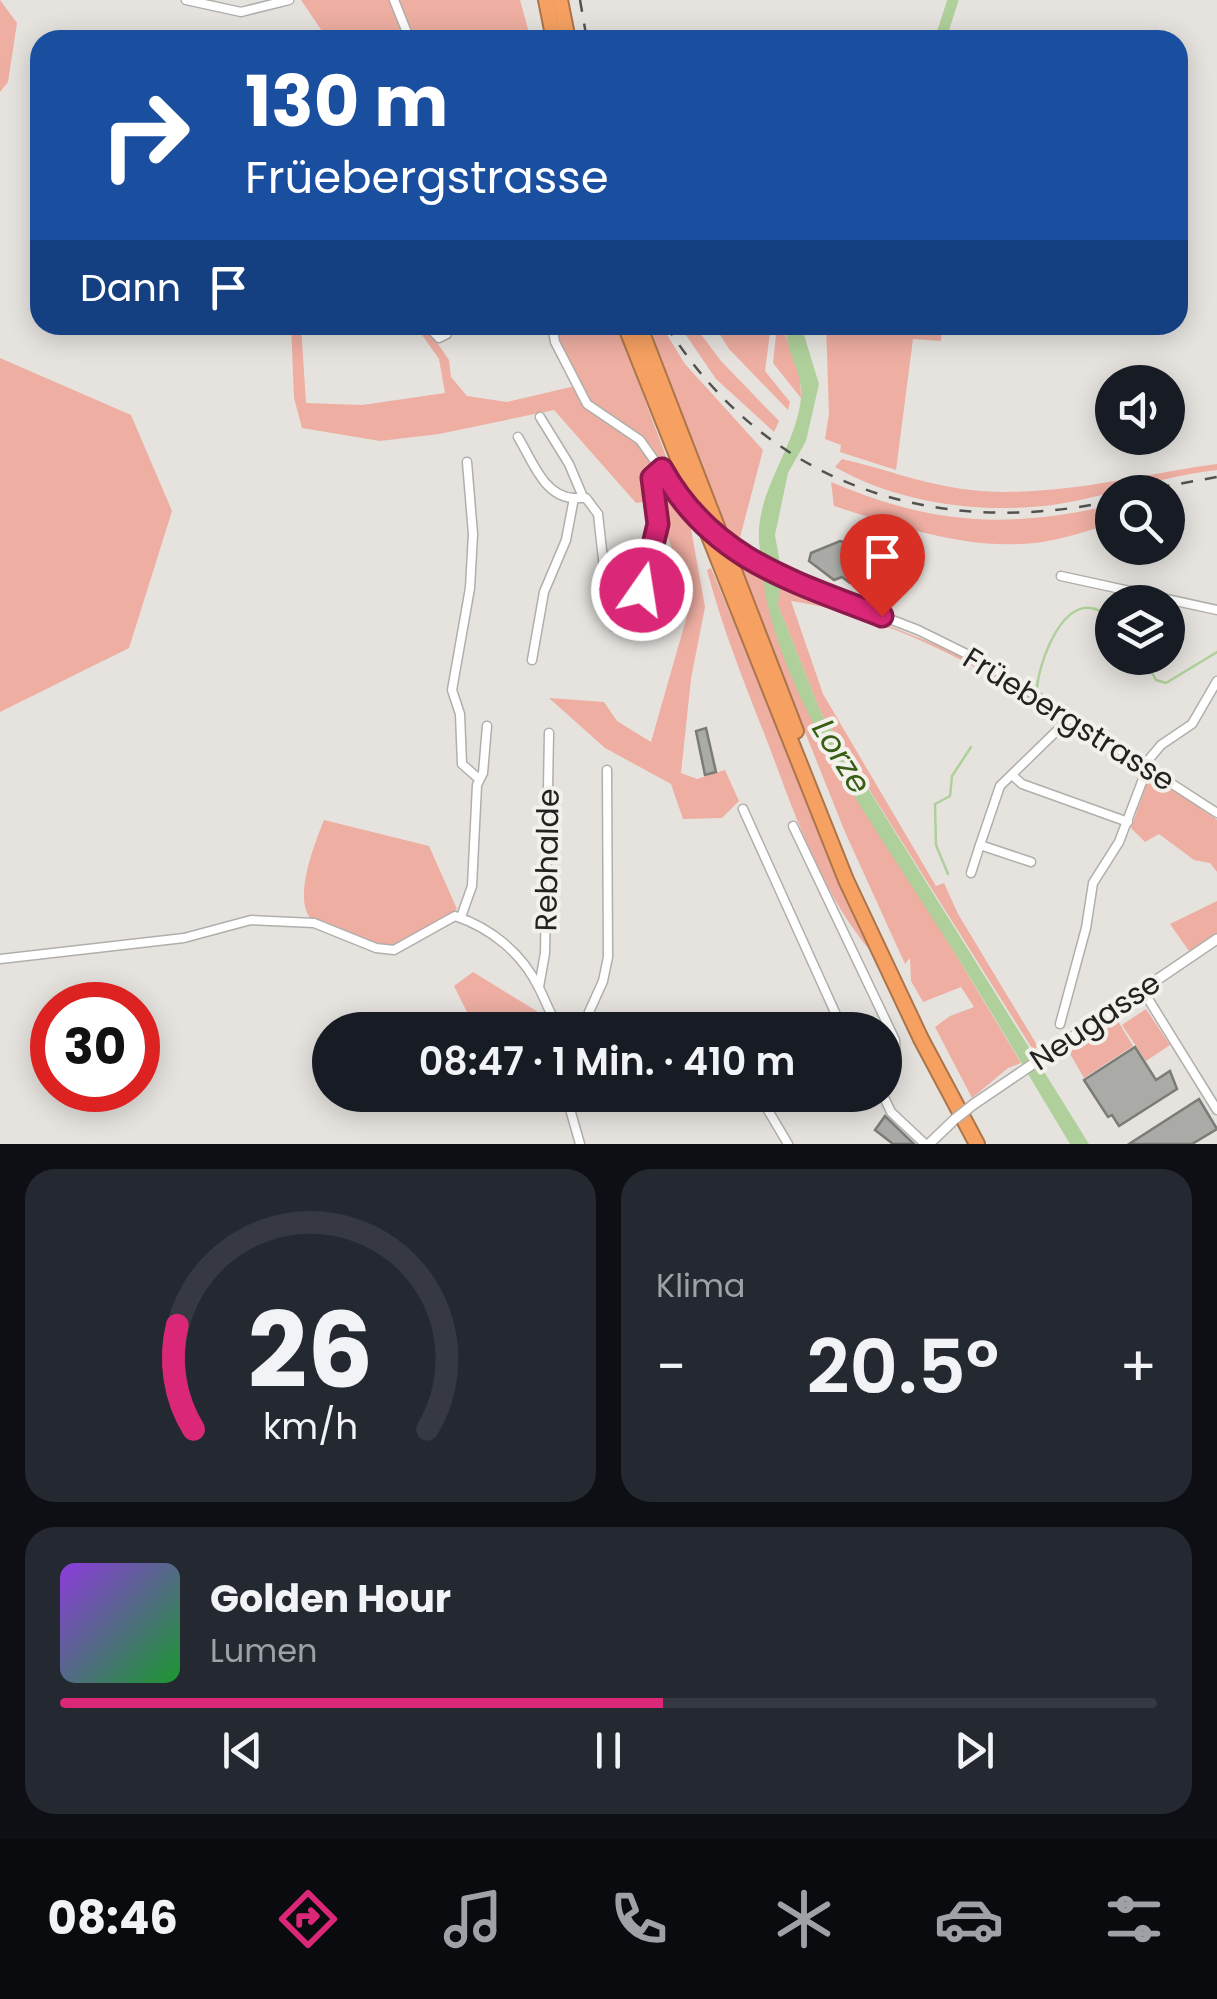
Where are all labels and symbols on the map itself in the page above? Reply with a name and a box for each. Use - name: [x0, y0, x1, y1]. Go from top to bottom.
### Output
- pin: [840, 514, 925, 617]
- position arrow: [590, 538, 694, 642]
- street label: Früebergstrasse: [955, 637, 1183, 801]
- water label: Lorze: [802, 710, 882, 802]
- street label: Rebhalde: [524, 788, 570, 932]
- street label: Neugasse: [1021, 961, 1169, 1081]
- speed limit sign: 30: [30, 982, 160, 1112]

